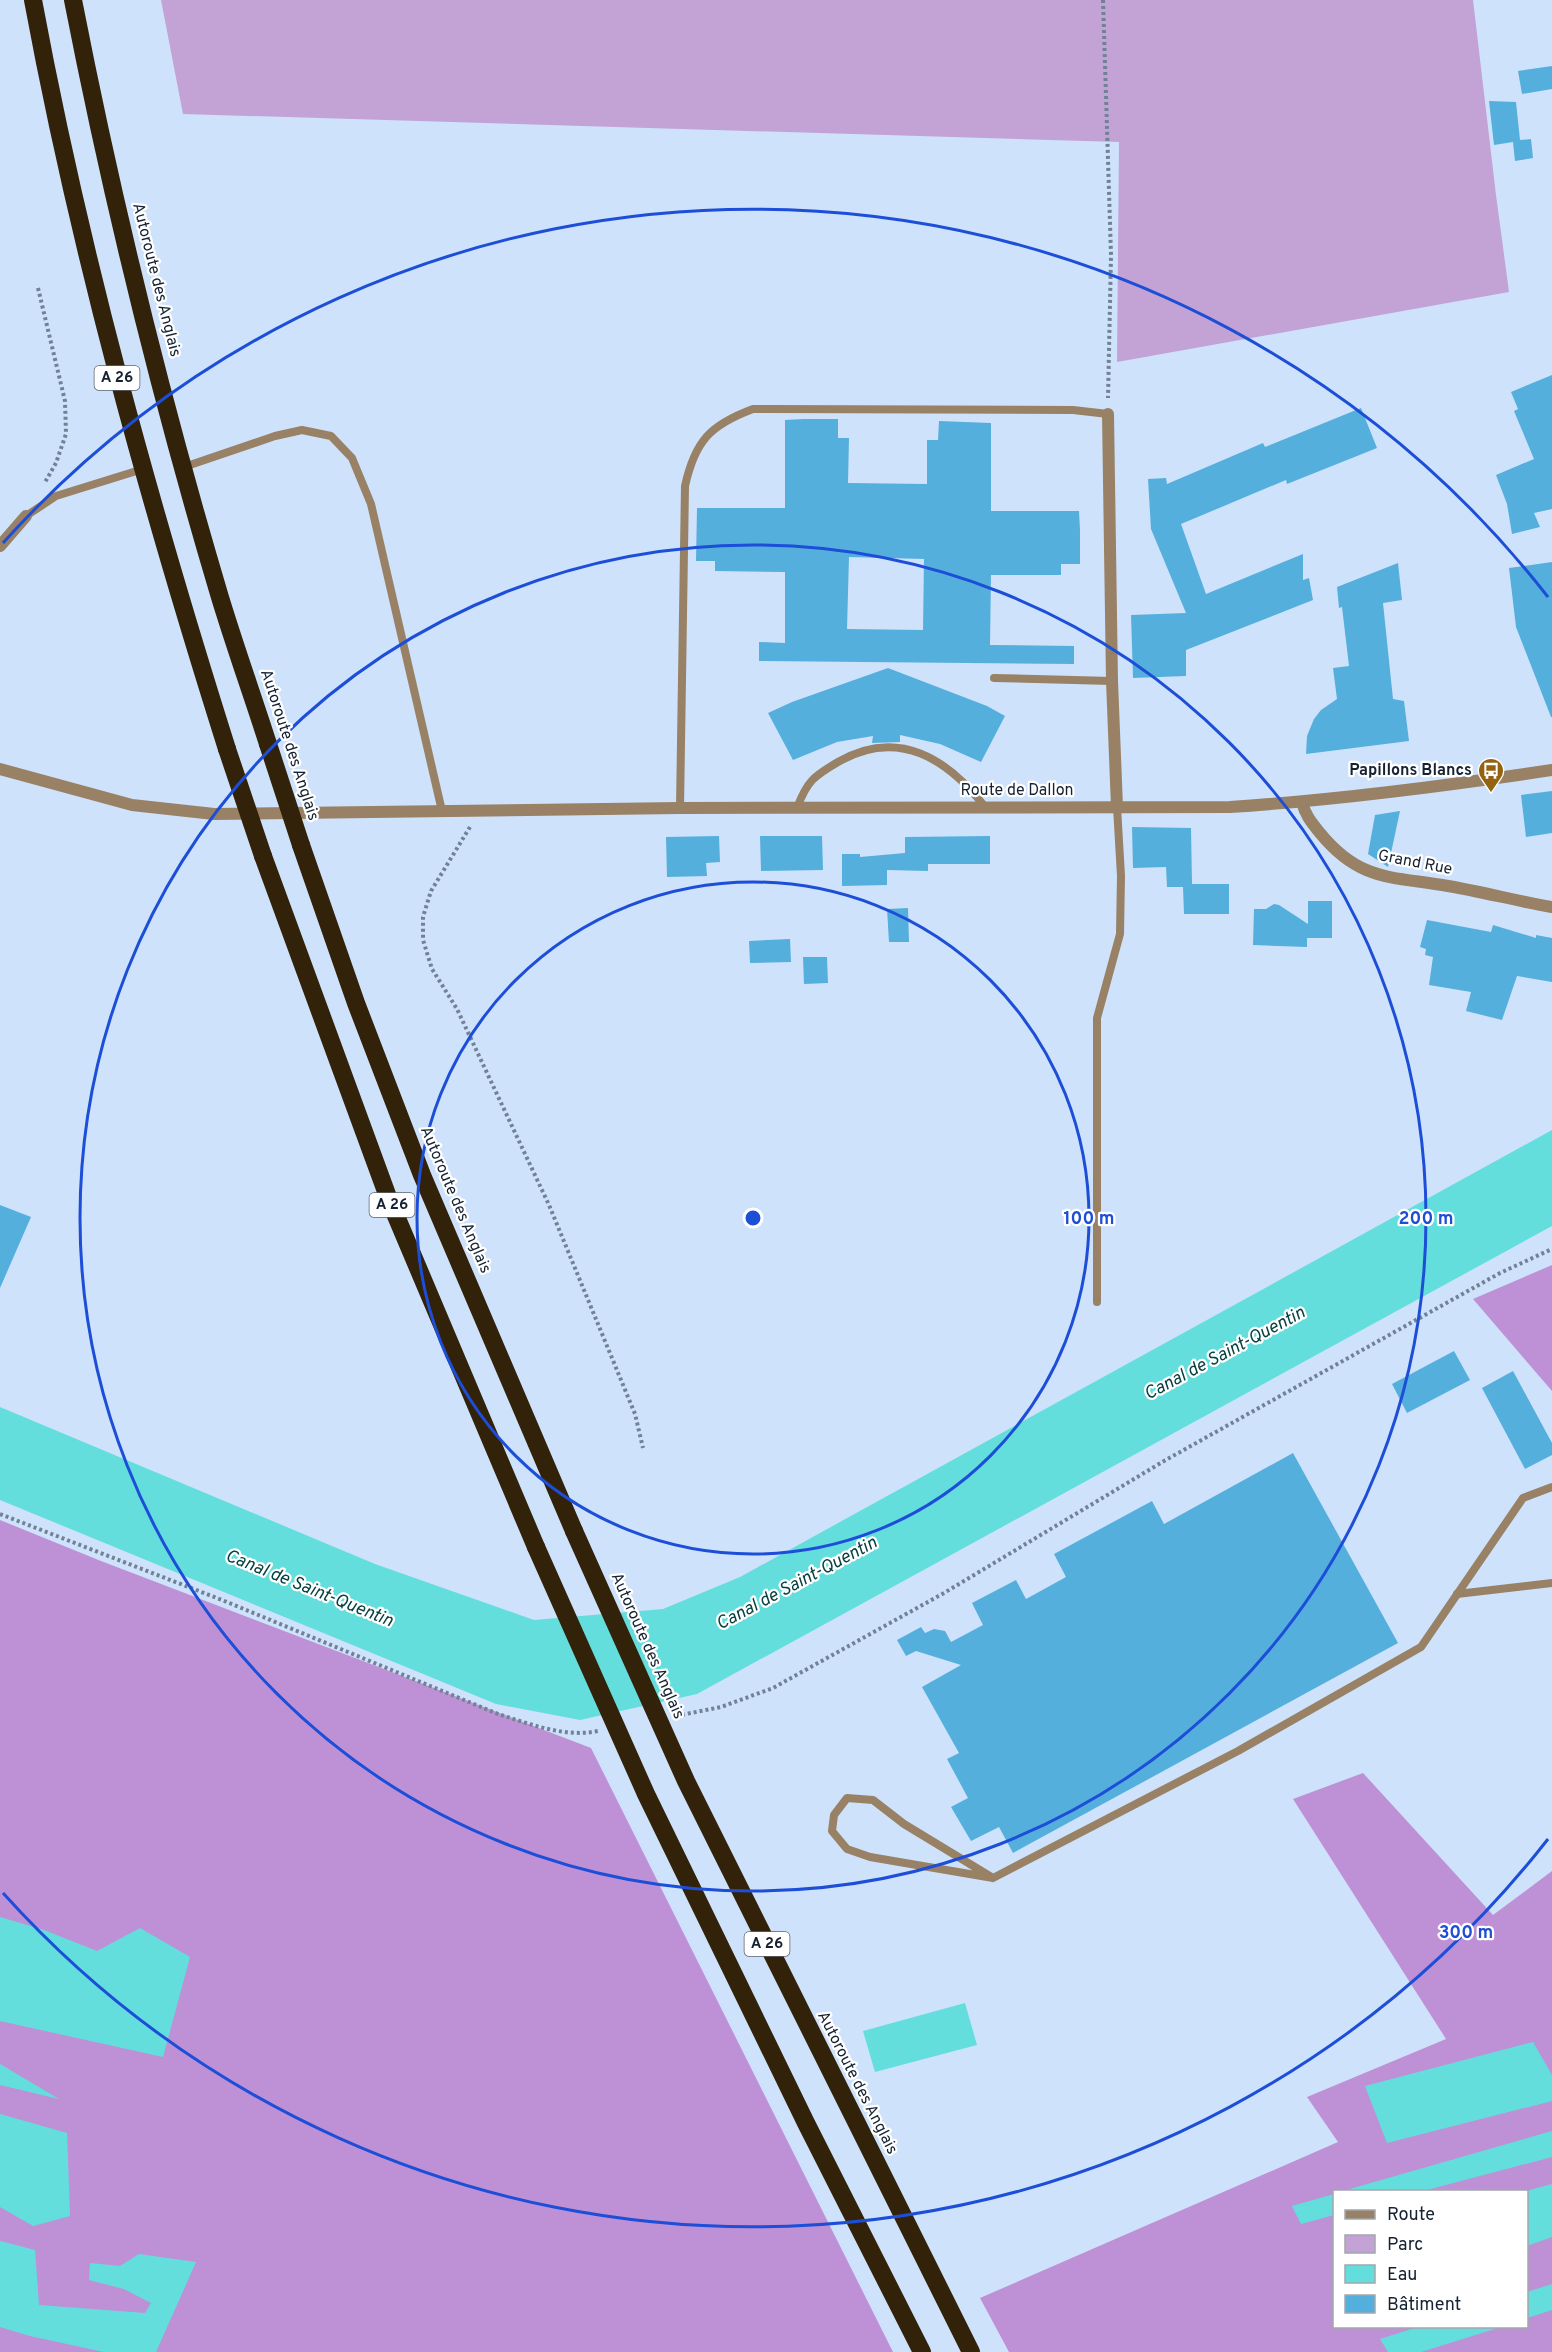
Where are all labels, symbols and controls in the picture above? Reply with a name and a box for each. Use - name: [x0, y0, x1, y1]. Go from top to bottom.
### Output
- street label: Autoroute des Anglais: [127, 201, 185, 359]
- road number: A 26: [94, 366, 140, 390]
- street label: Autoroute des Anglais: [255, 667, 323, 823]
- bus stop icon: Papillons Blancs: [1476, 756, 1506, 794]
- place label: Papillons Blancs: [1349, 761, 1472, 781]
- street label: Route de Dallon: [960, 781, 1074, 801]
- street label: Grand Rue: [1376, 846, 1454, 880]
- street label: Autoroute des Anglais: [415, 1123, 495, 1277]
- road number: A 26: [370, 1193, 414, 1217]
- centre of rings: [743, 1208, 763, 1228]
- text: 100 m: [1063, 1208, 1115, 1231]
- text: 200 m: [1398, 1208, 1454, 1231]
- water label: Canal de Saint-Quentin: [1141, 1302, 1310, 1406]
- water label: Canal de Saint-Quentin: [713, 1532, 882, 1636]
- water label: Canal de Saint-Quentin: [222, 1545, 396, 1633]
- street label: Autoroute des Anglais: [606, 1570, 688, 1722]
- text: 300 m: [1439, 1922, 1493, 1945]
- road number: A 26: [744, 1932, 789, 1956]
- street label: Autoroute des Anglais: [812, 2008, 902, 2158]
- legend: [1333, 2190, 1528, 2328]
- text: Route: [1387, 2204, 1435, 2227]
- text: Parc: [1387, 2234, 1423, 2257]
- text: Eau: [1387, 2264, 1417, 2287]
- text: Bâtiment: [1387, 2294, 1461, 2317]

